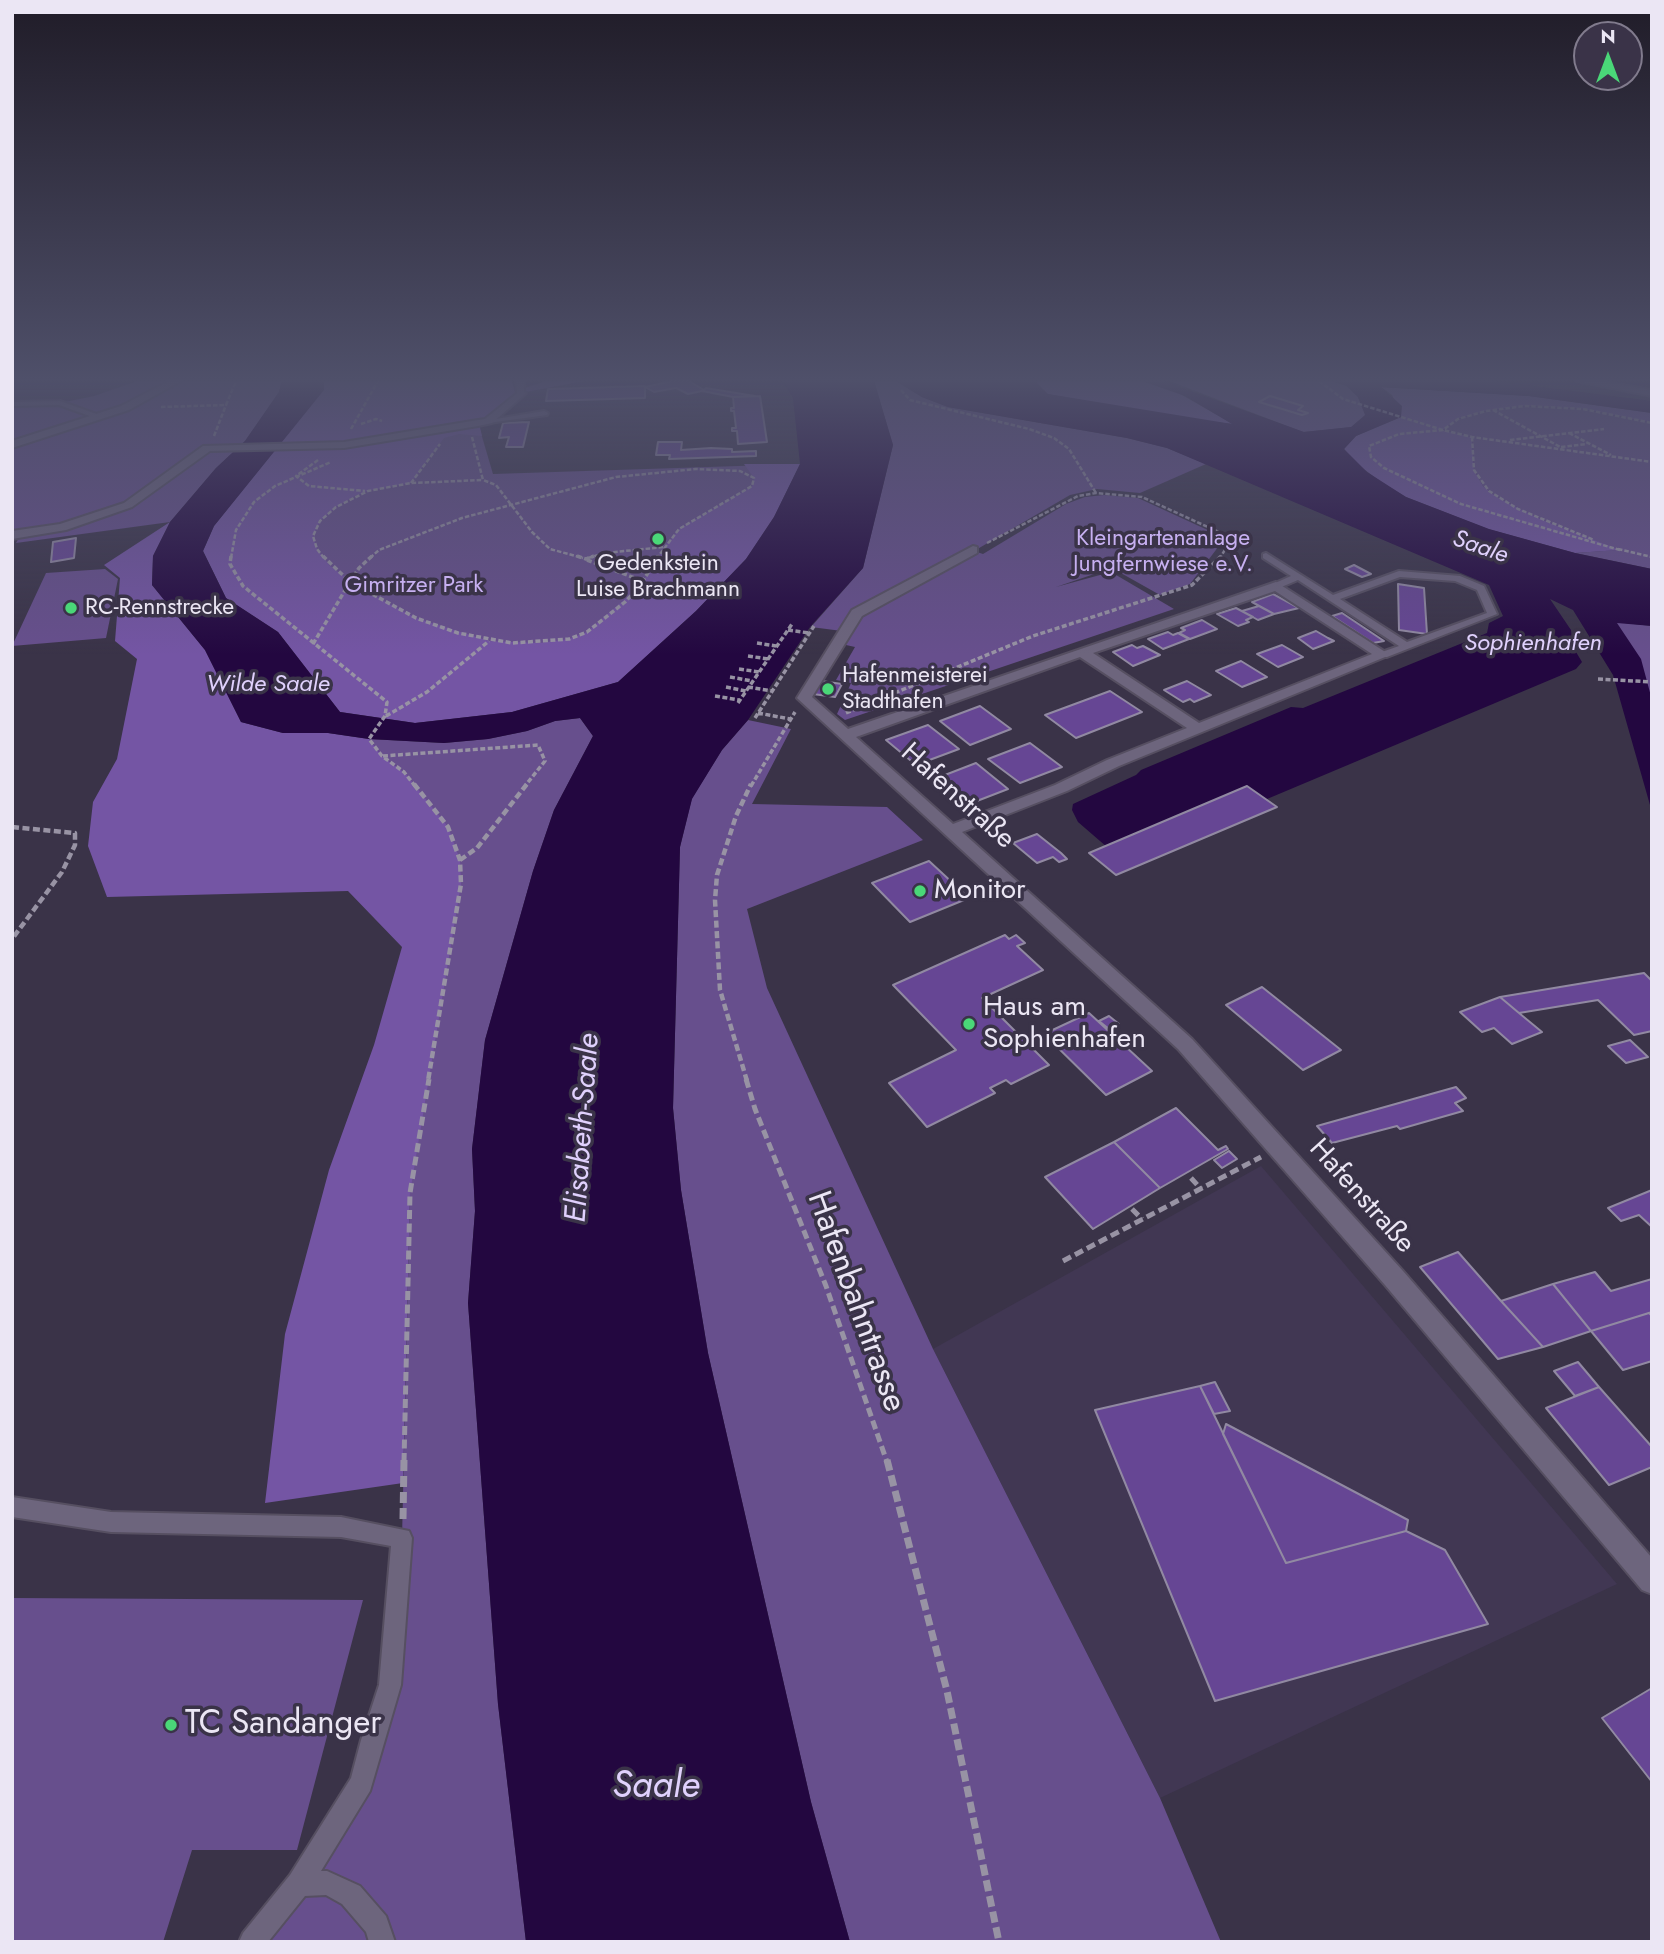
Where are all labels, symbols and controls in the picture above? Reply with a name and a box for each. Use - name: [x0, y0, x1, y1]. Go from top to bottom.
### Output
- north arrow: [1573, 21, 1643, 91]
- text: N: [1600, 23, 1616, 50]
- park label: Kleingartenanlage Jungfernwiese e.V.: [1073, 525, 1253, 579]
- water label: Saale: [1449, 525, 1511, 571]
- marker: Gedenkstein Luise Brachmann: [650, 531, 666, 547]
- place label: Gedenkstein Luise Brachmann: [576, 550, 740, 604]
- park label: Gimritzer Park: [345, 572, 483, 600]
- place label: RC-Rennstrecke: [85, 594, 234, 622]
- marker: RC-Rennstrecke: [63, 600, 79, 616]
- water label: Sophienhafen: [1464, 630, 1602, 658]
- place label: Hafenmeisterei Stadthafen: [842, 662, 988, 716]
- water label: Wilde Saale: [206, 671, 330, 699]
- marker: Hafenmeisterei Stadthafen: [820, 681, 836, 697]
- street label: Hafenstraße: [893, 737, 1021, 857]
- place label: Monitor: [934, 874, 1026, 908]
- marker: Monitor: [912, 883, 928, 899]
- place label: Haus am Sophienhafen: [983, 991, 1146, 1057]
- marker: Haus am Sophienhafen: [961, 1016, 977, 1032]
- water label: Elisabeth-Saale: [559, 1032, 609, 1224]
- street label: Hafenstraße: [1301, 1133, 1421, 1261]
- street label: Hafenbahntrasse: [797, 1187, 913, 1417]
- place label: TC Sandanger: [185, 1705, 382, 1745]
- marker: TC Sandanger: [163, 1717, 179, 1733]
- water label: Saale: [612, 1766, 700, 1810]

